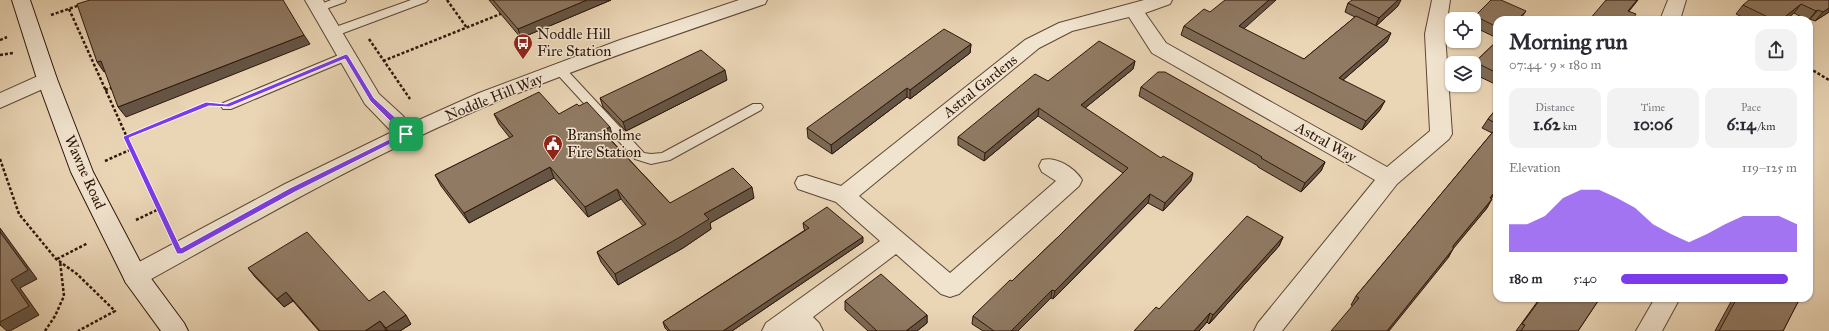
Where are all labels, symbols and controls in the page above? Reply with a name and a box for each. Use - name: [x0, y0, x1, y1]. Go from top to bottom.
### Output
- map controls: [1445, 12, 1481, 92]
- button: locate: [1445, 12, 1481, 48]
- place label: Noddle Hill Fire Station: [537, 25, 612, 60]
- text: Morning run: [1509, 28, 1628, 55]
- button: share: [1755, 29, 1797, 71]
- bus stop icon: Noddle Hill Fire Station: [512, 32, 534, 60]
- street label: Astral Gardens: [938, 51, 1021, 122]
- button: layers: [1445, 56, 1481, 92]
- text: 07:44 · 9 × 180 m: [1509, 57, 1602, 73]
- street label: Noddle Hill Way: [442, 69, 546, 125]
- text: Distance: [1535, 101, 1575, 114]
- text: Time: [1641, 101, 1665, 114]
- text: Pace: [1741, 101, 1761, 114]
- text: 1.62: [1533, 114, 1560, 135]
- text: 10:06: [1633, 114, 1673, 135]
- text: 6:14: [1727, 114, 1756, 135]
- pin: [389, 117, 423, 151]
- street label: Astral Way: [1292, 117, 1360, 167]
- text: km: [1560, 120, 1577, 133]
- text: /km: [1756, 120, 1775, 133]
- icon: arrive: [395, 123, 417, 145]
- place label: Bransholme Fire Station: [567, 126, 641, 161]
- street label: Wawne Road: [61, 132, 110, 212]
- public building icon: Bransholme Fire Station: [542, 133, 564, 161]
- text: Elevation: [1509, 160, 1561, 176]
- text: 119–125 m: [1742, 160, 1797, 176]
- text: 180 m: [1509, 271, 1542, 287]
- text: 5:40: [1573, 271, 1597, 287]

